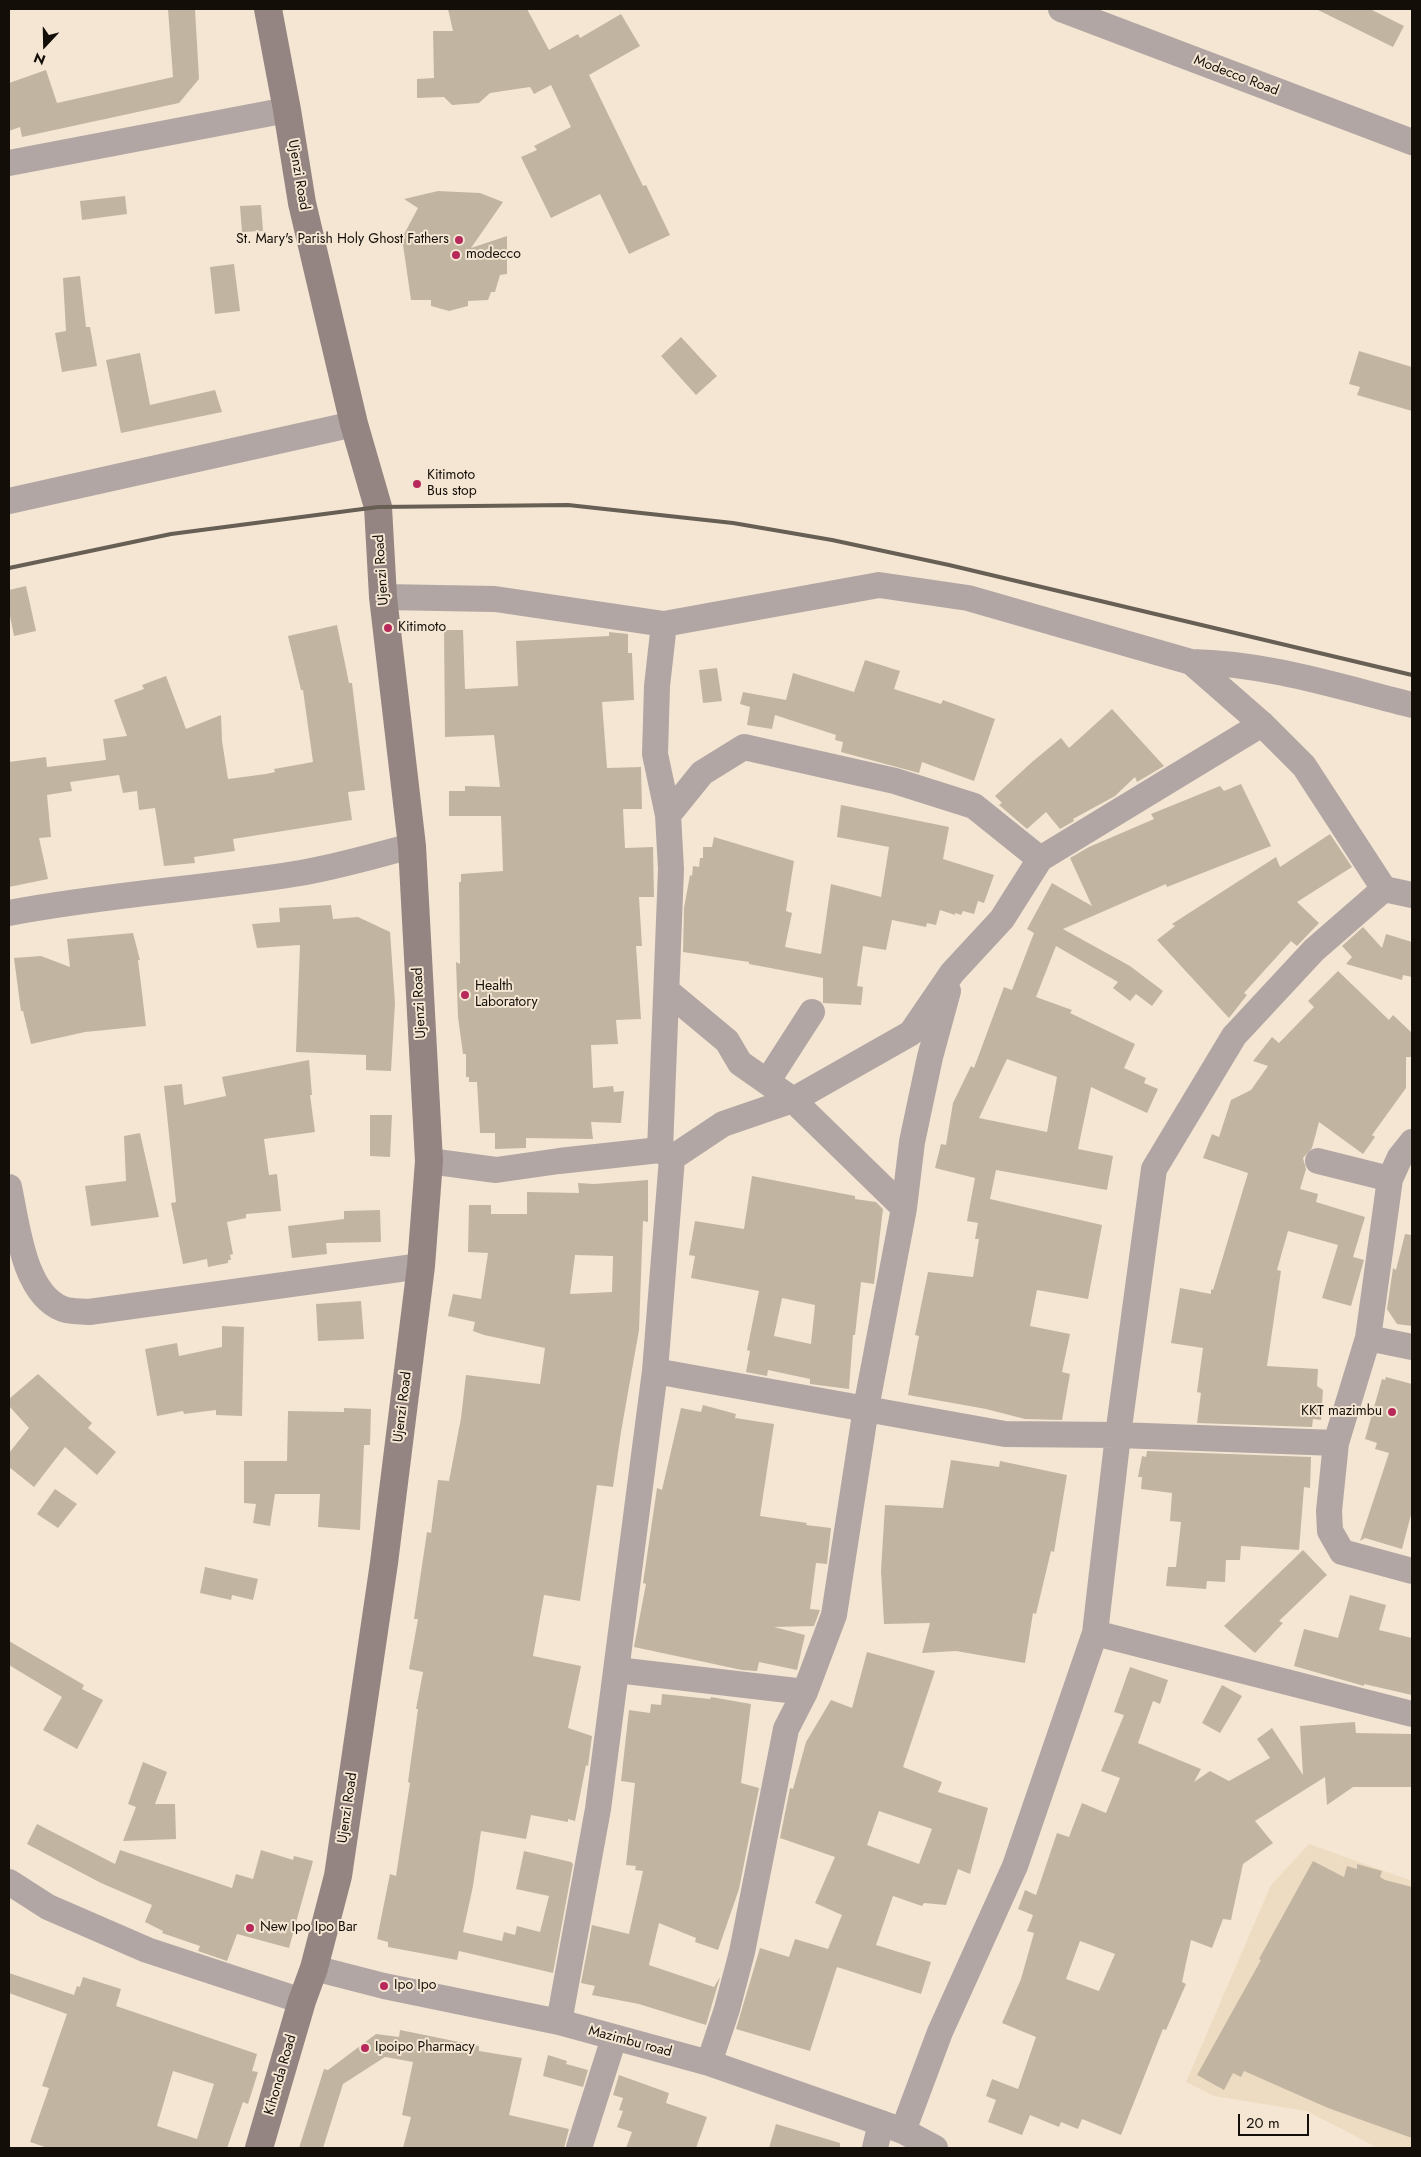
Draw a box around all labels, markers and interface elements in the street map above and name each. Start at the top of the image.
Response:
north arrow [20,20,70,70]
text: N [31,48,48,70]
street label: Modecco Road [1191,52,1281,100]
street label: Ujenzi Road [284,138,312,212]
place label: St. Mary's Parish Holy Ghost Fathers [236,232,449,248]
marker: St. Mary's Parish Holy Ghost Fathers [453,234,465,246]
place label: modecco [466,247,521,263]
marker: modecco [450,249,462,261]
place label: Kitimoto Bus stop [427,468,477,501]
marker: Kitimoto Bus stop [411,478,423,490]
street label: Ujenzi Road [371,534,393,606]
place label: Kitimoto [398,620,446,636]
marker: Kitimoto [382,622,394,634]
street label: Ujenzi Road [410,967,430,1039]
place label: Health Laboratory [475,979,538,1012]
marker: Health Laboratory [459,989,471,1001]
street label: Ujenzi Road [390,1371,416,1443]
place label: KKT mazimbu [1301,1404,1382,1420]
marker: KKT mazimbu [1386,1406,1398,1418]
street label: Ujenzi Road [335,1772,361,1844]
place label: New Ipo Ipo Bar [260,1920,357,1936]
marker: New Ipo Ipo Bar [244,1922,256,1934]
place label: Ipo Ipo [394,1978,436,1994]
marker: Ipo Ipo [378,1980,390,1992]
street label: Mazimbu road [587,2023,673,2061]
street label: Kihonda Road [261,2033,301,2117]
place label: Ipoipo Pharmacy [375,2040,475,2056]
marker: Ipoipo Pharmacy [359,2042,371,2054]
scale bar [1241,2104,1312,2136]
text: 20 m [1246,2112,1280,2134]

